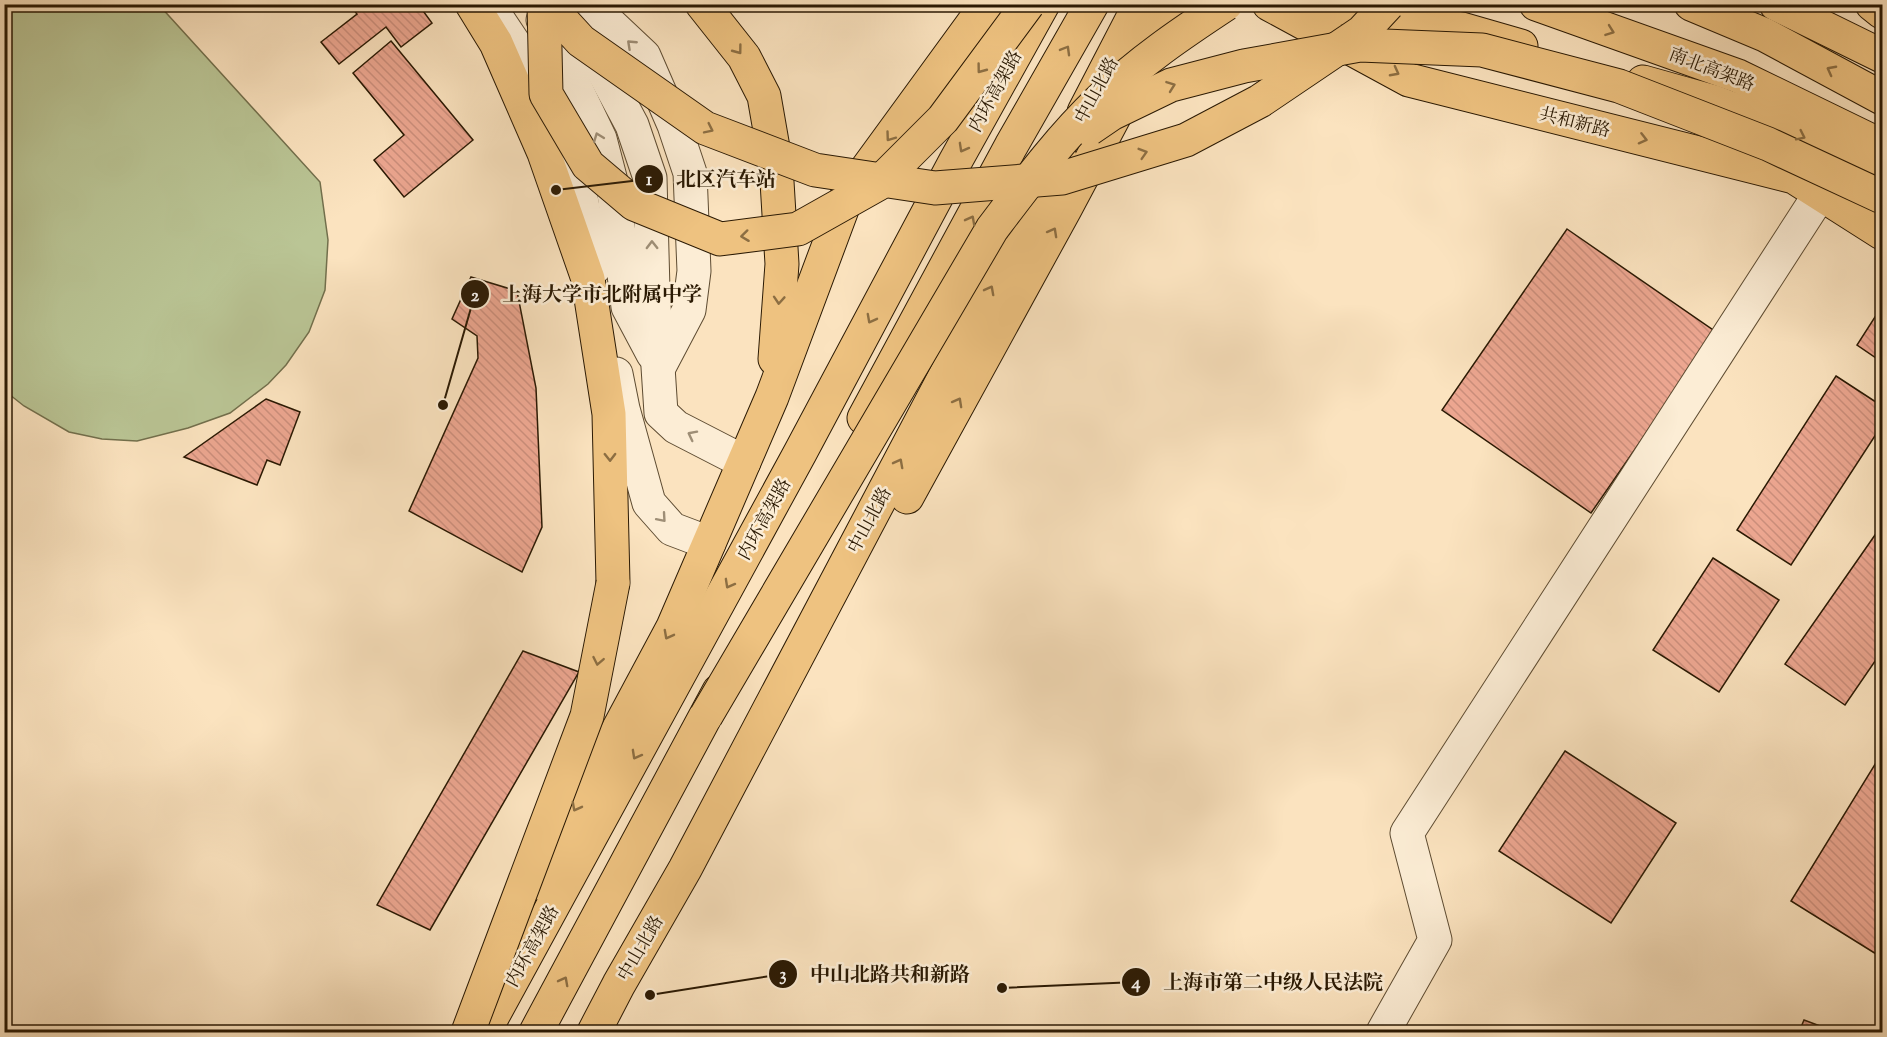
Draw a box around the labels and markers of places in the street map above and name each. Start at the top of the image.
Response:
callout: 北区汽车站 [634,160,788,198]
callout: 上海大学市北附属中学 [460,275,714,313]
callout: 中山北路共和新路 [768,955,982,993]
callout: 上海市第二中级人民法院 [1121,963,1395,1001]

